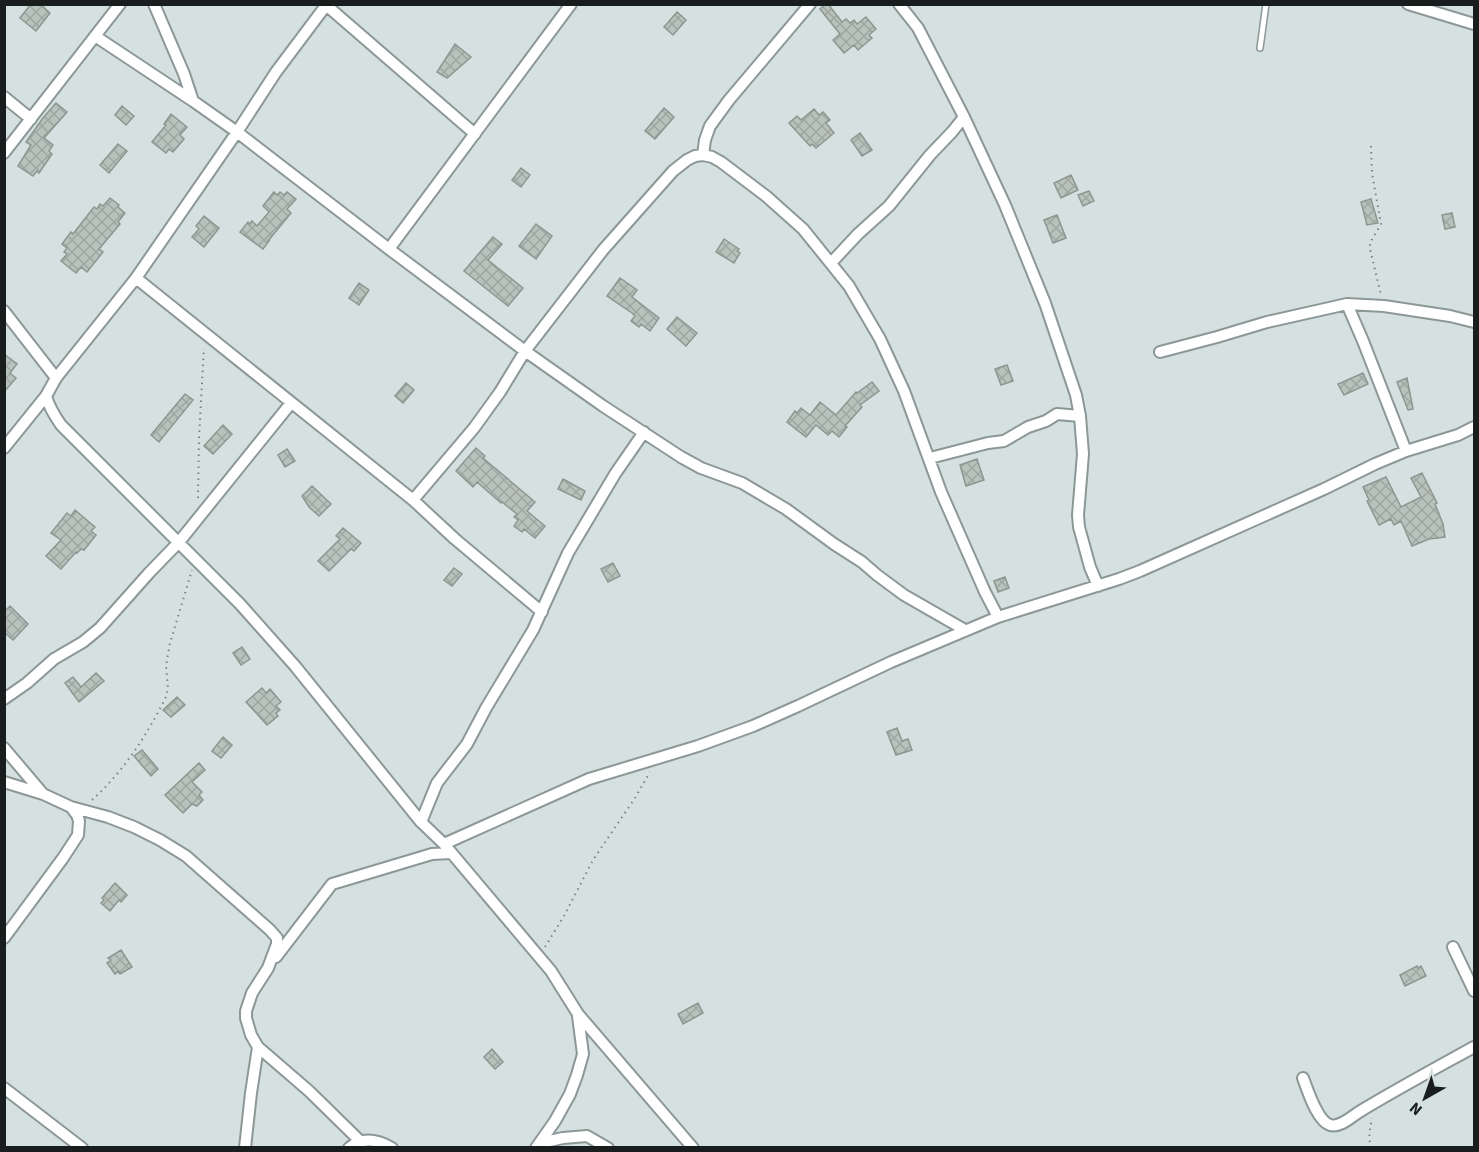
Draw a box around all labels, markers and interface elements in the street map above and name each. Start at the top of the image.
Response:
north arrow [1395,1068,1455,1128]
text: N [1405,1097,1427,1121]

